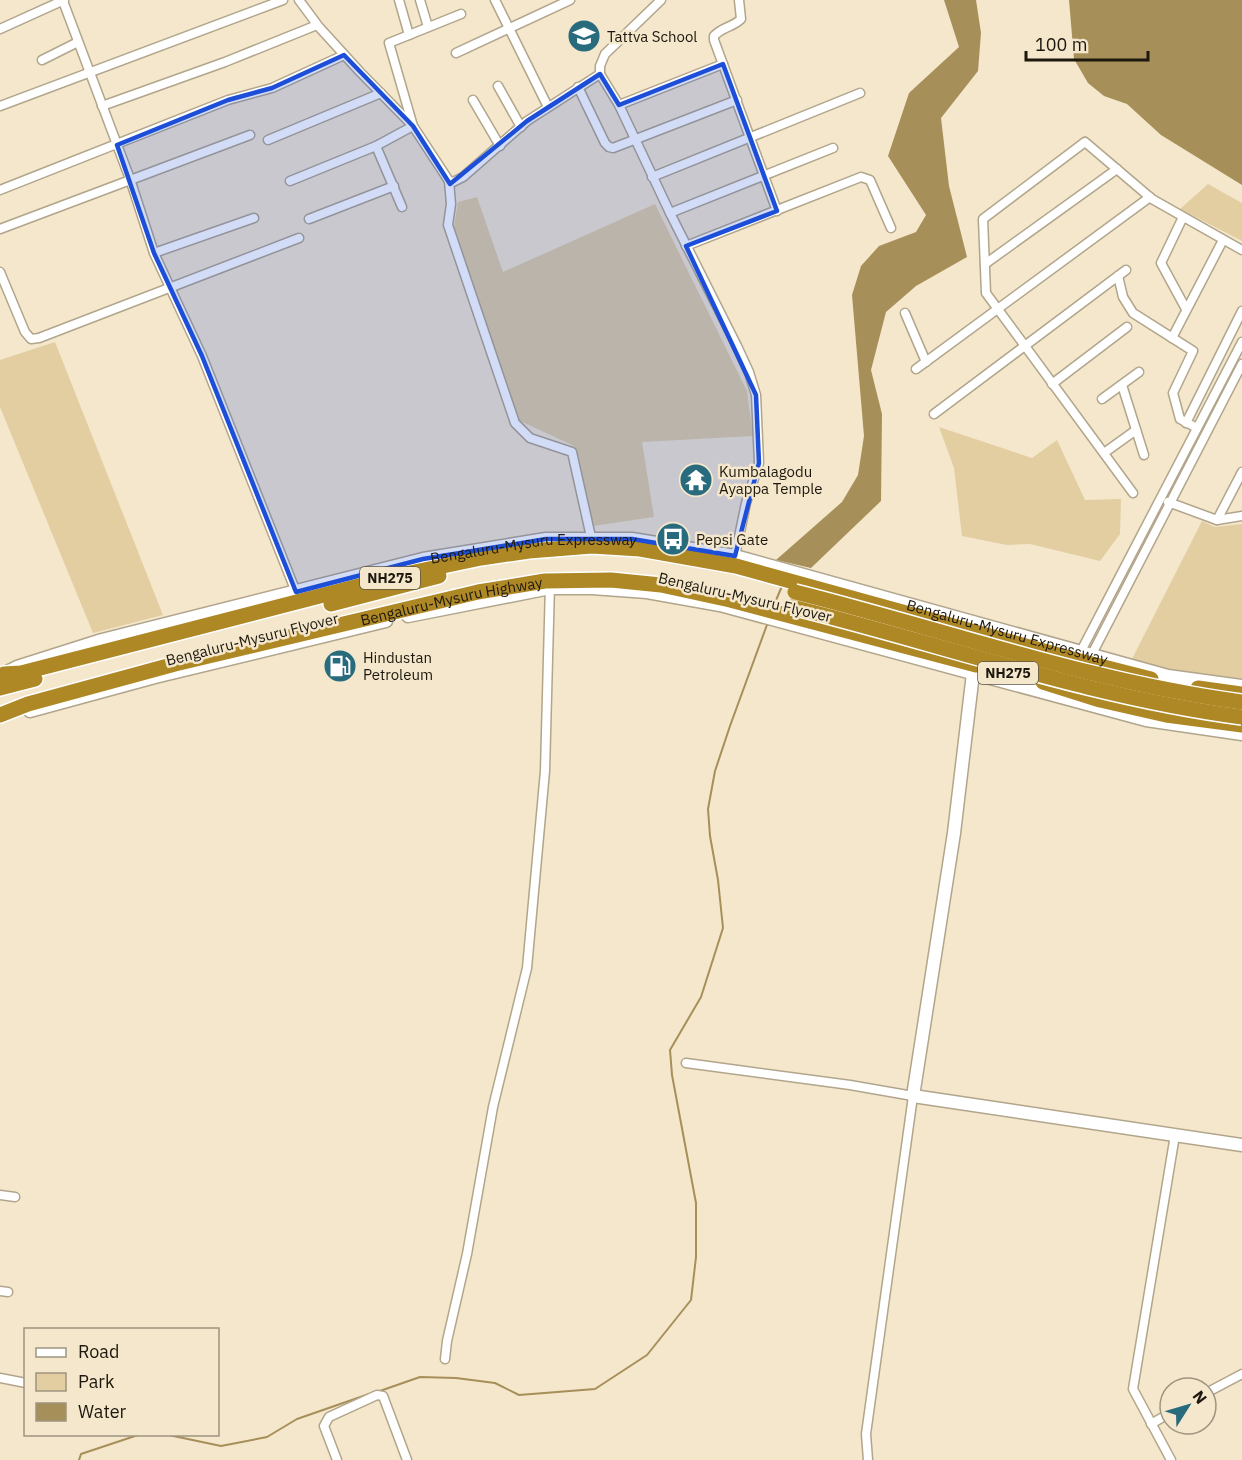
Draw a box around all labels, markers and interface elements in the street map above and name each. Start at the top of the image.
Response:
school or university icon: Tattva School [566,18,602,54]
scale bar [1026,24,1148,62]
place label: Tattva School [607,27,697,46]
text: 100 m [1035,33,1087,56]
temple icon: Kumbalagodu Ayappa Temple [678,462,714,498]
place label: Kumbalagodu Ayappa Temple [719,462,823,498]
bus stop icon: Pepsi Gate [655,521,691,557]
street label: Bengaluru-Mysuru Expressway [429,529,639,567]
place label: Pepsi Gate [696,530,768,549]
road number: NH275 [360,567,420,589]
street label: Bengaluru-Mysuru Flyover [657,568,834,626]
street label: Bengaluru-Mysuru Highway [358,572,544,629]
street label: Bengaluru-Mysuru Expressway [904,595,1111,669]
street label: Bengaluru-Mysuru Flyover [164,608,341,670]
fuel station icon: Hindustan Petroleum [322,648,358,684]
place label: Hindustan Petroleum [363,648,433,684]
road number: NH275 [978,662,1038,684]
legend [24,1328,219,1436]
text: Road [78,1340,119,1363]
text: Park [78,1370,115,1393]
north arrow [1158,1376,1218,1436]
text: N [1189,1386,1211,1408]
text: Water [78,1400,127,1423]

